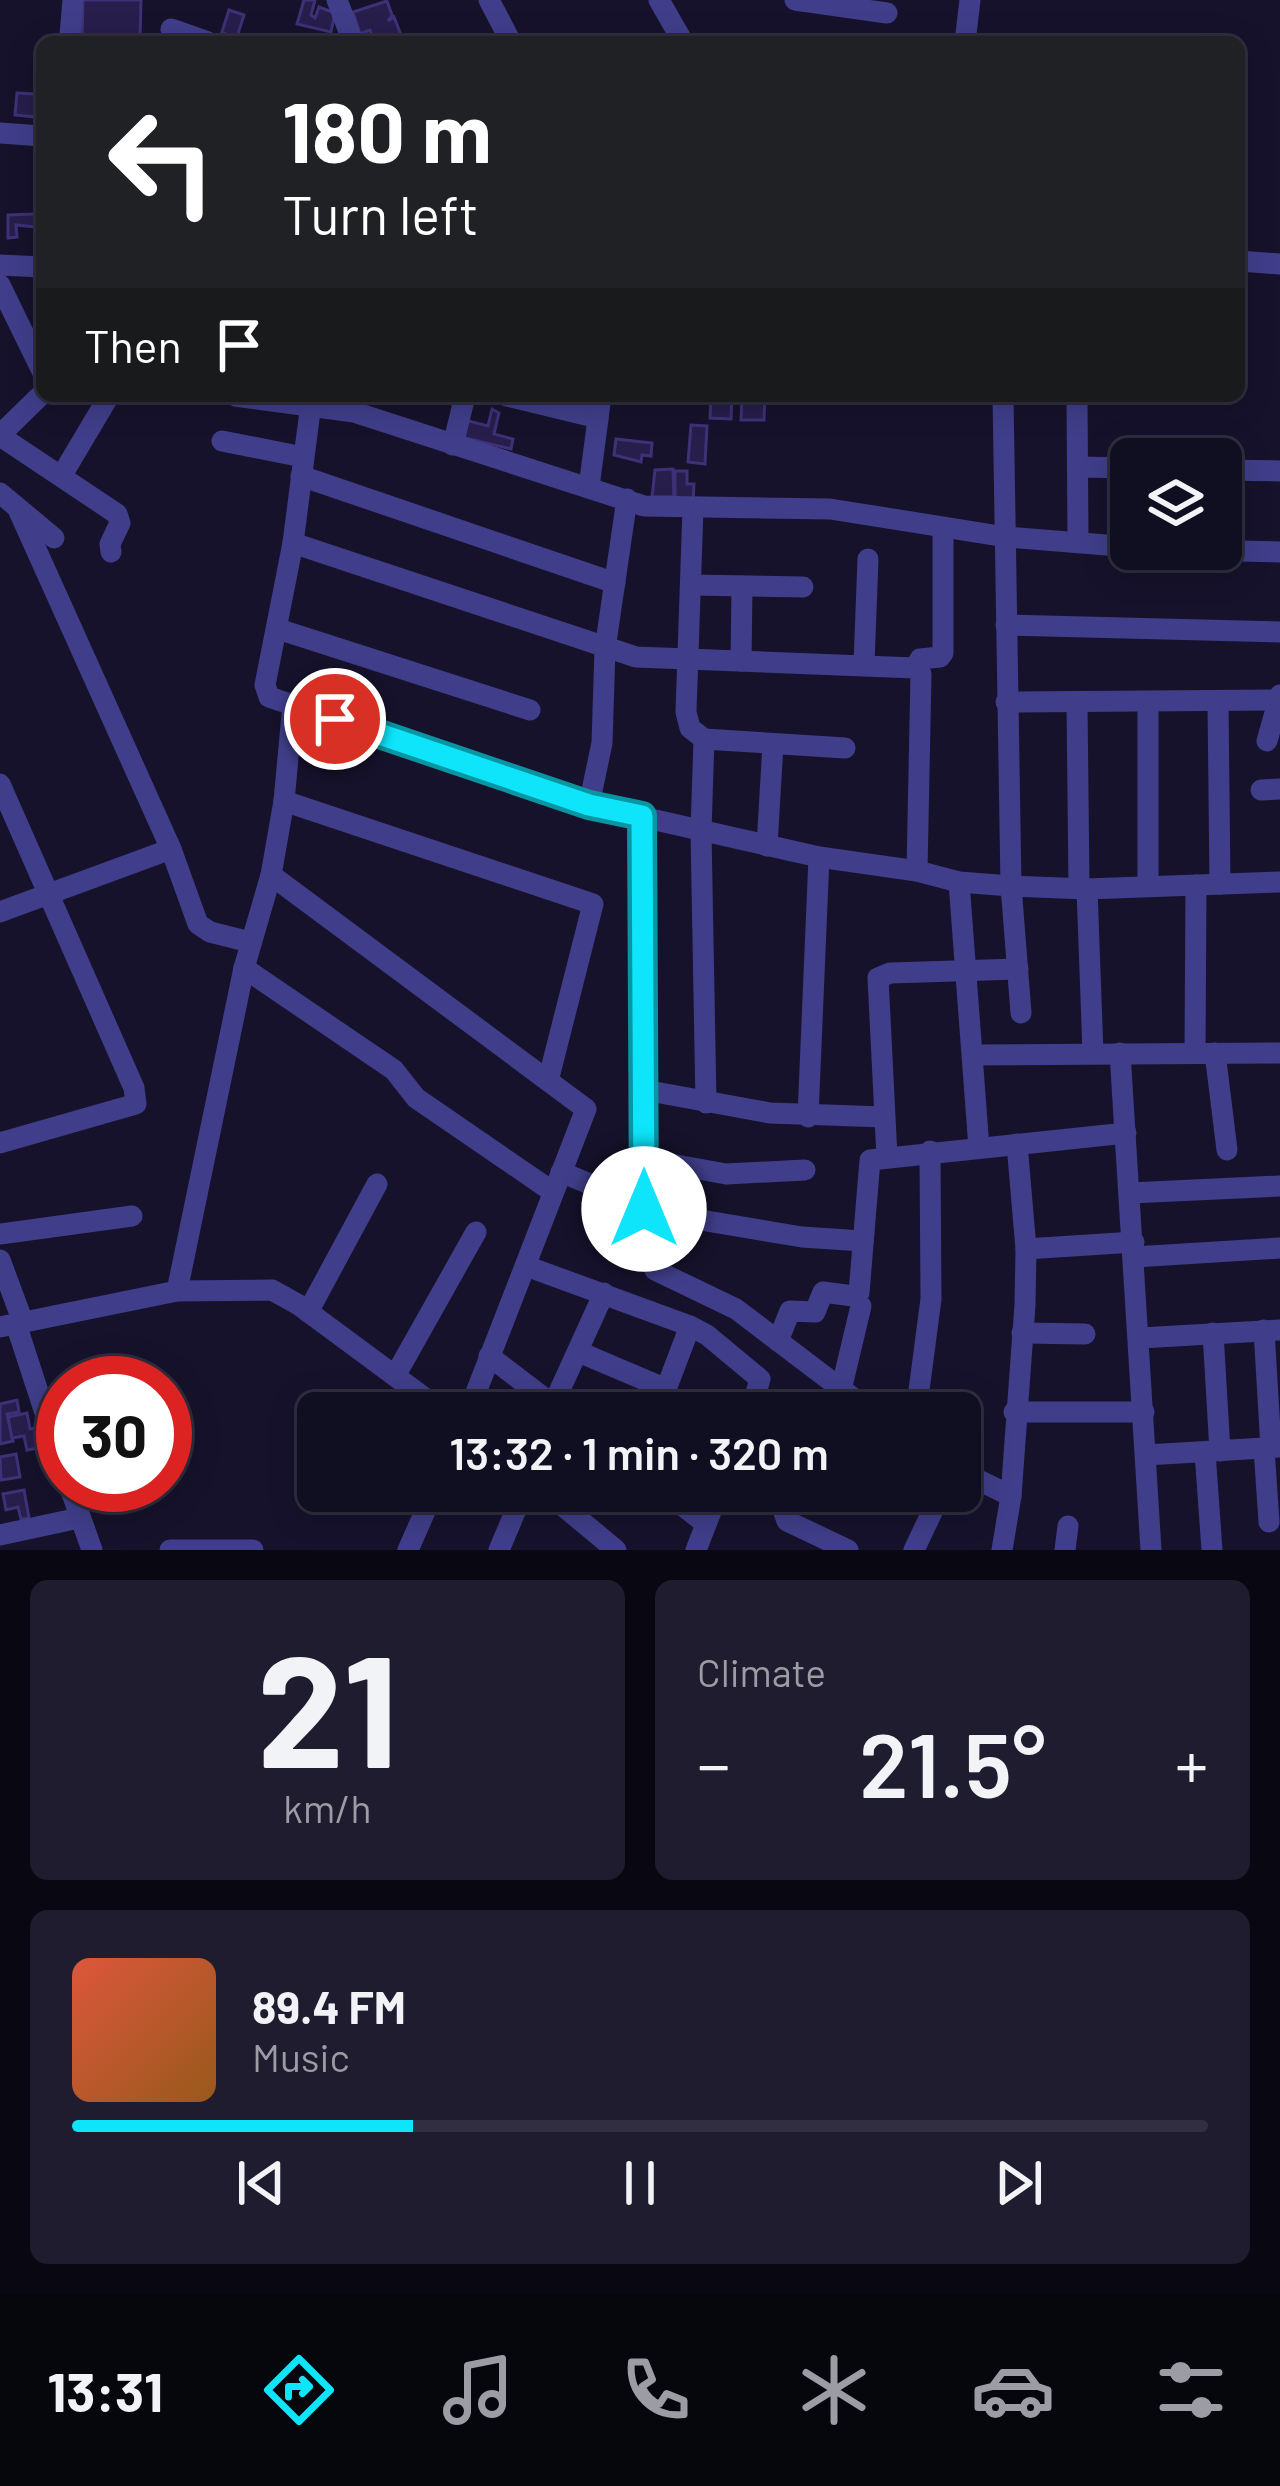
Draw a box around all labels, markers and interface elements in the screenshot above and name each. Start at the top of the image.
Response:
text: 180 m [282,79,492,180]
icon: left [84,84,240,240]
text: Turn left [282,181,479,246]
icon: arrive [206,312,272,378]
text: Then [84,318,182,372]
map controls [1110,438,1242,570]
button: layers [1110,438,1242,570]
pin [284,668,386,770]
icon: arrive [302,686,368,752]
position arrow [581,1146,707,1272]
speed limit sign: 30 [36,1356,192,1512]
text: 13:32 · 1 min · 320 m [449,1425,829,1479]
text: 21 [257,1612,398,1799]
text: Climate [697,1648,826,1695]
text: 21.5° [859,1708,1046,1816]
text: − [697,1723,730,1802]
text: + [1175,1723,1208,1802]
text: km/h [283,1784,372,1831]
text: 89.4 FM [252,1979,406,2033]
text: Music [252,2033,350,2080]
icon: previous [228,2150,294,2216]
icon: pause [607,2150,673,2216]
icon: next [986,2150,1052,2216]
icon: directions [257,2348,341,2432]
icon: music [436,2348,520,2432]
icon: phone [614,2348,698,2432]
icon: climate [792,2348,876,2432]
icon: car [971,2348,1055,2432]
icon: filters [1149,2348,1233,2432]
text: 13:31 [47,2358,163,2423]

